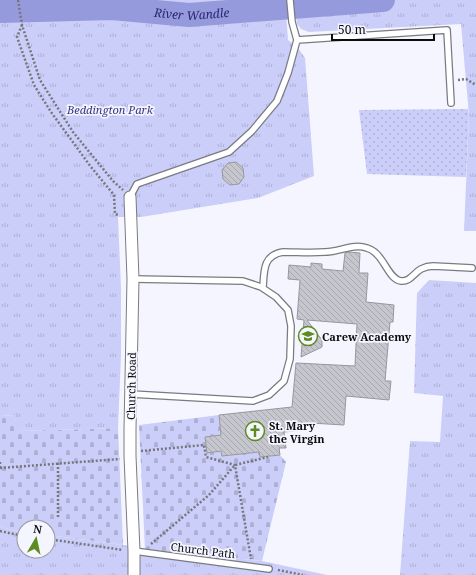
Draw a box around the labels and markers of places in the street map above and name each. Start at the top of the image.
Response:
school or university icon: Carew Academy [297,325,319,347]
place label: Carew Academy [322,329,412,344]
place label: St. Mary the Virgin [269,418,325,446]
church icon: St. Mary the Virgin [244,420,266,442]

